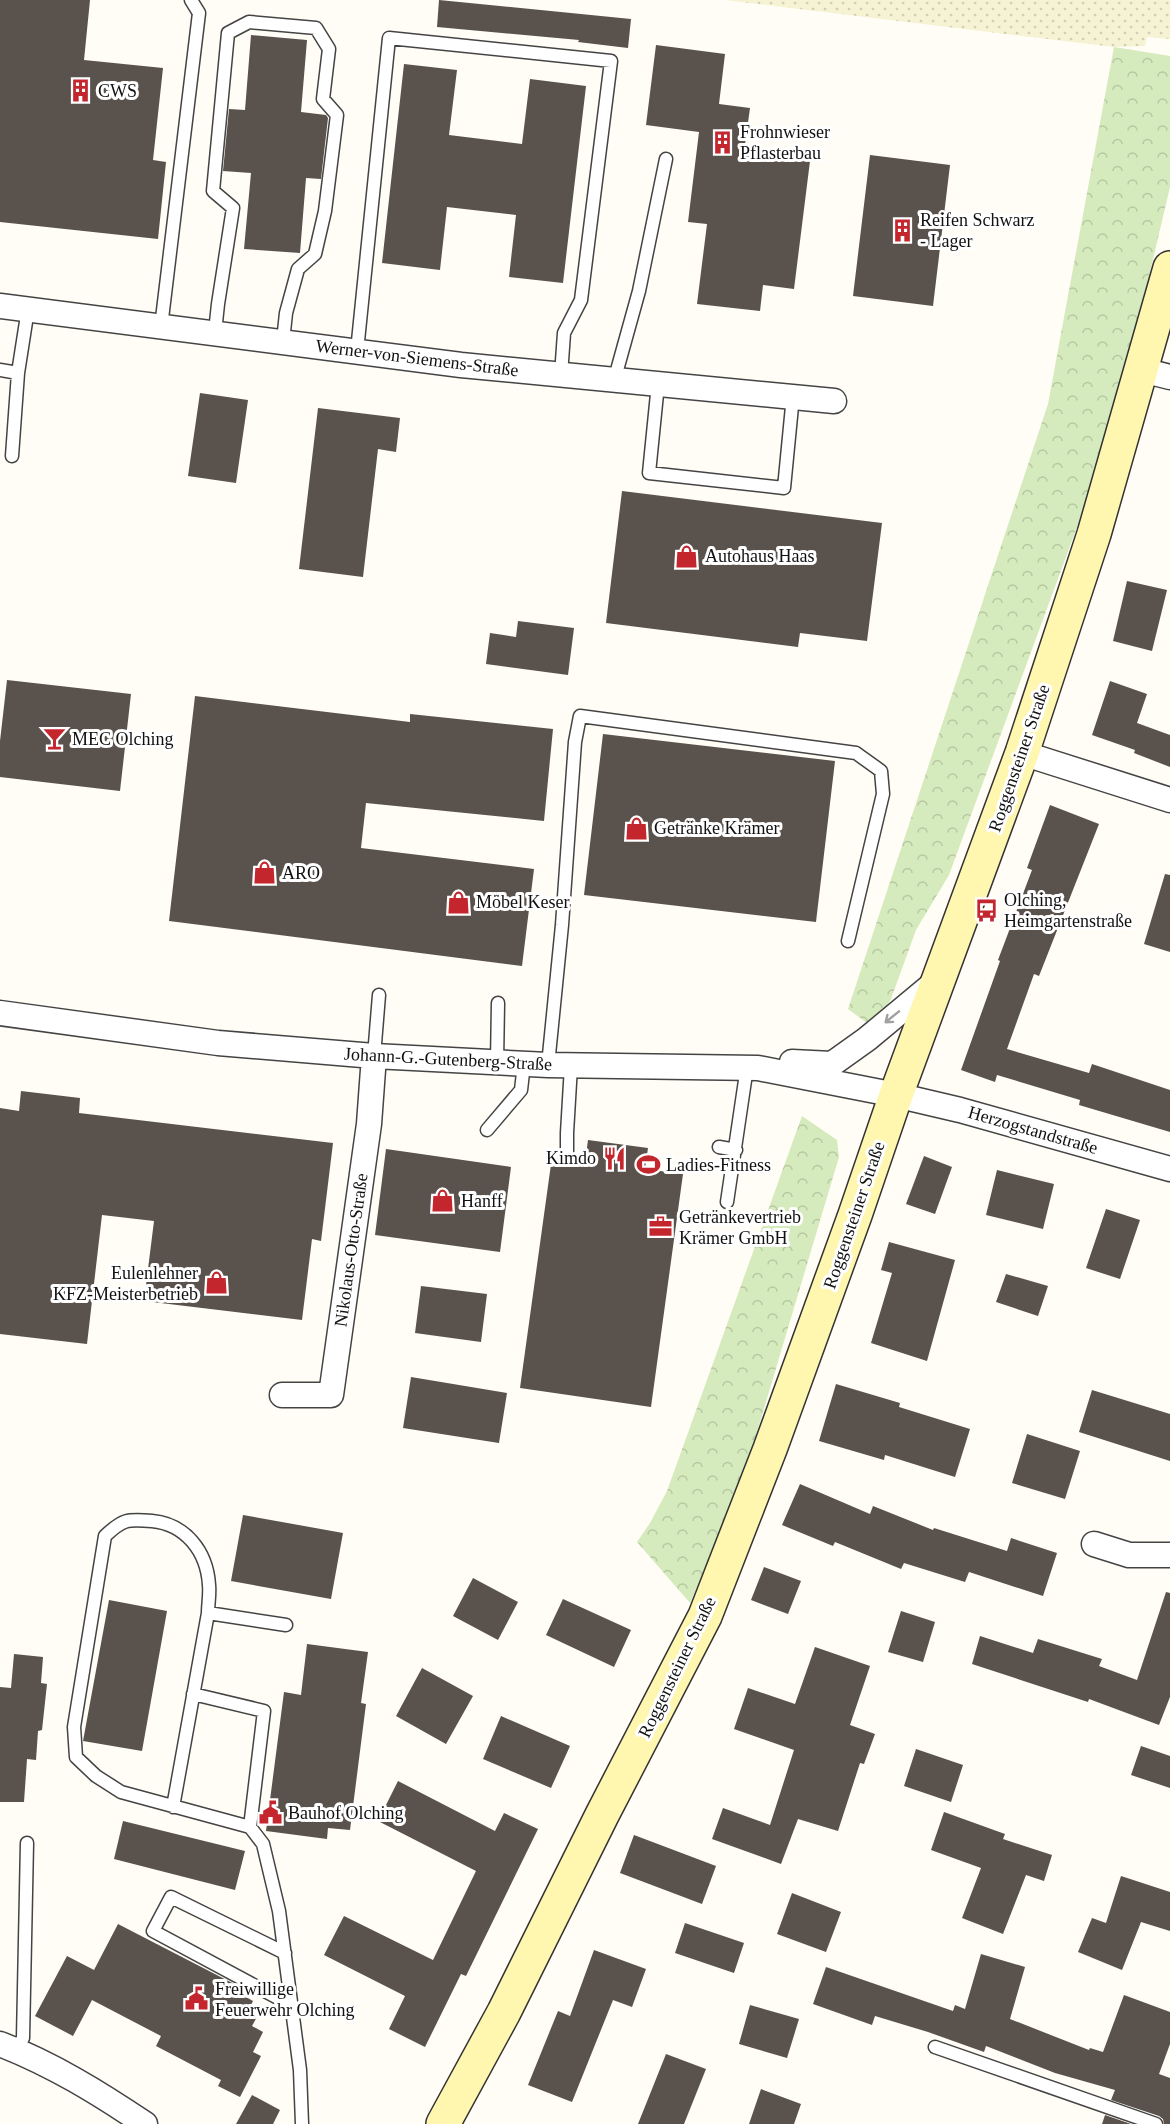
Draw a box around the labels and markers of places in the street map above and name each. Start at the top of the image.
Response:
building icon: CWS [67,78,93,104]
place label: CWS [98,81,137,101]
place label: Frohnwieser Pflasterbau [740,122,830,163]
building icon: Frohnwieser Pflasterbau [709,129,735,155]
place label: Reifen Schwarz - Lager [920,210,1034,251]
building icon: Reifen Schwarz - Lager [889,217,915,243]
shop icon: Autohaus Haas [674,543,700,569]
place label: Autohaus Haas [705,546,814,566]
bar icon: MEC Olching [41,726,67,752]
place label: MEC Olching [72,729,174,749]
shop icon: Getränke Krämer [623,815,649,841]
place label: Getränke Krämer [654,818,779,838]
shop icon: ARO [251,860,277,886]
place label: ARO [282,863,320,883]
shop icon: Möbel Keser [445,889,471,915]
place label: Olching, Heimgartenstraße [1004,890,1132,931]
place label: Möbel Keser [476,892,569,912]
bus stop icon: Olching, Heimgartenstraße [973,897,999,923]
restaurant icon: Kimdo [601,1145,627,1171]
place label: Kimdo [546,1148,596,1168]
sports icon: Ladies-Fitness [635,1152,661,1178]
place label: Ladies-Fitness [666,1155,771,1175]
shop icon: Hanff [430,1188,456,1214]
place label: Hanff [461,1191,503,1211]
place label: Getränkevertrieb Krämer GmbH [679,1207,801,1248]
office icon: Getränkevertrieb Krämer GmbH [648,1214,674,1240]
place label: Eulenlehner KFZ-Meisterbetrieb [53,1263,198,1304]
shop icon: Eulenlehner KFZ-Meisterbetrieb [203,1270,229,1296]
public building icon: Bauhof Olching [257,1800,283,1826]
place label: Bauhof Olching [288,1803,403,1823]
place label: Freiwillige Feuerwehr Olching [215,1979,354,2020]
public building icon: Freiwillige Feuerwehr Olching [184,1986,210,2012]

